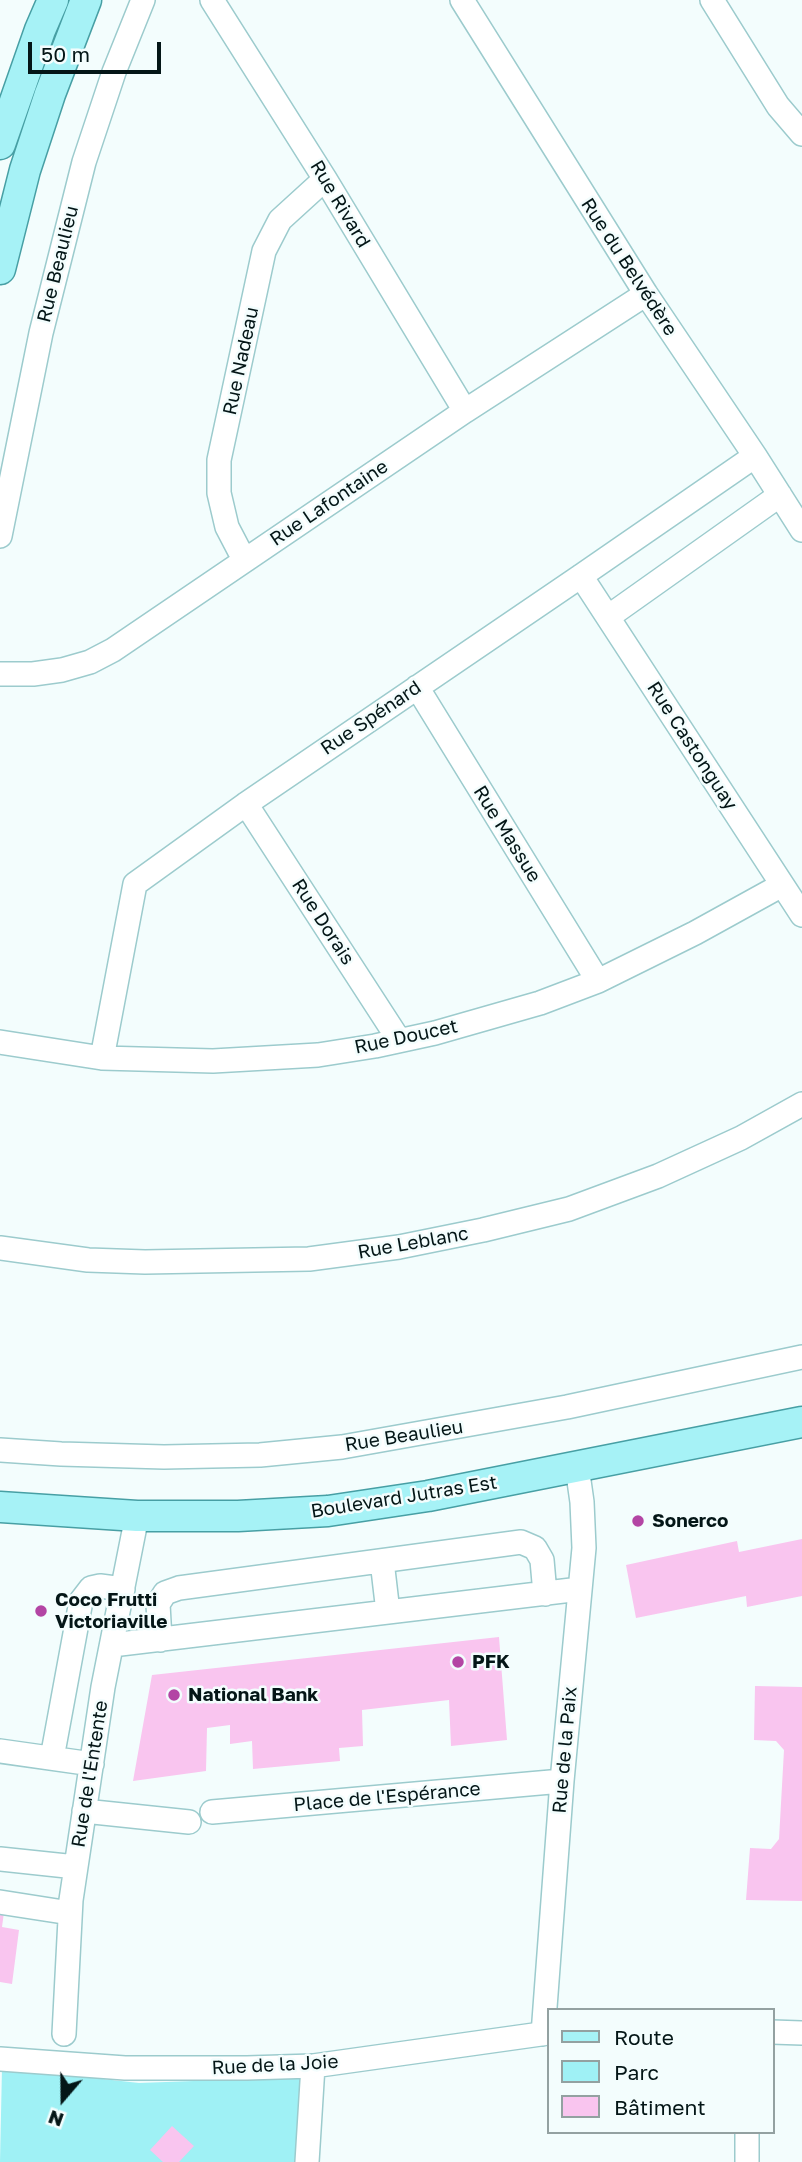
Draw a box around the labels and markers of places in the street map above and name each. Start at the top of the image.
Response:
place label: Sonerco [652,1510,728,1532]
marker: Sonerco [630,1513,646,1529]
place label: Coco Frutti Victoriaville [55,1589,167,1633]
marker: Coco Frutti Victoriaville [33,1603,49,1619]
place label: PFK [472,1651,510,1673]
marker: PFK [450,1654,466,1670]
place label: National Bank [188,1684,318,1706]
marker: National Bank [166,1687,182,1703]

